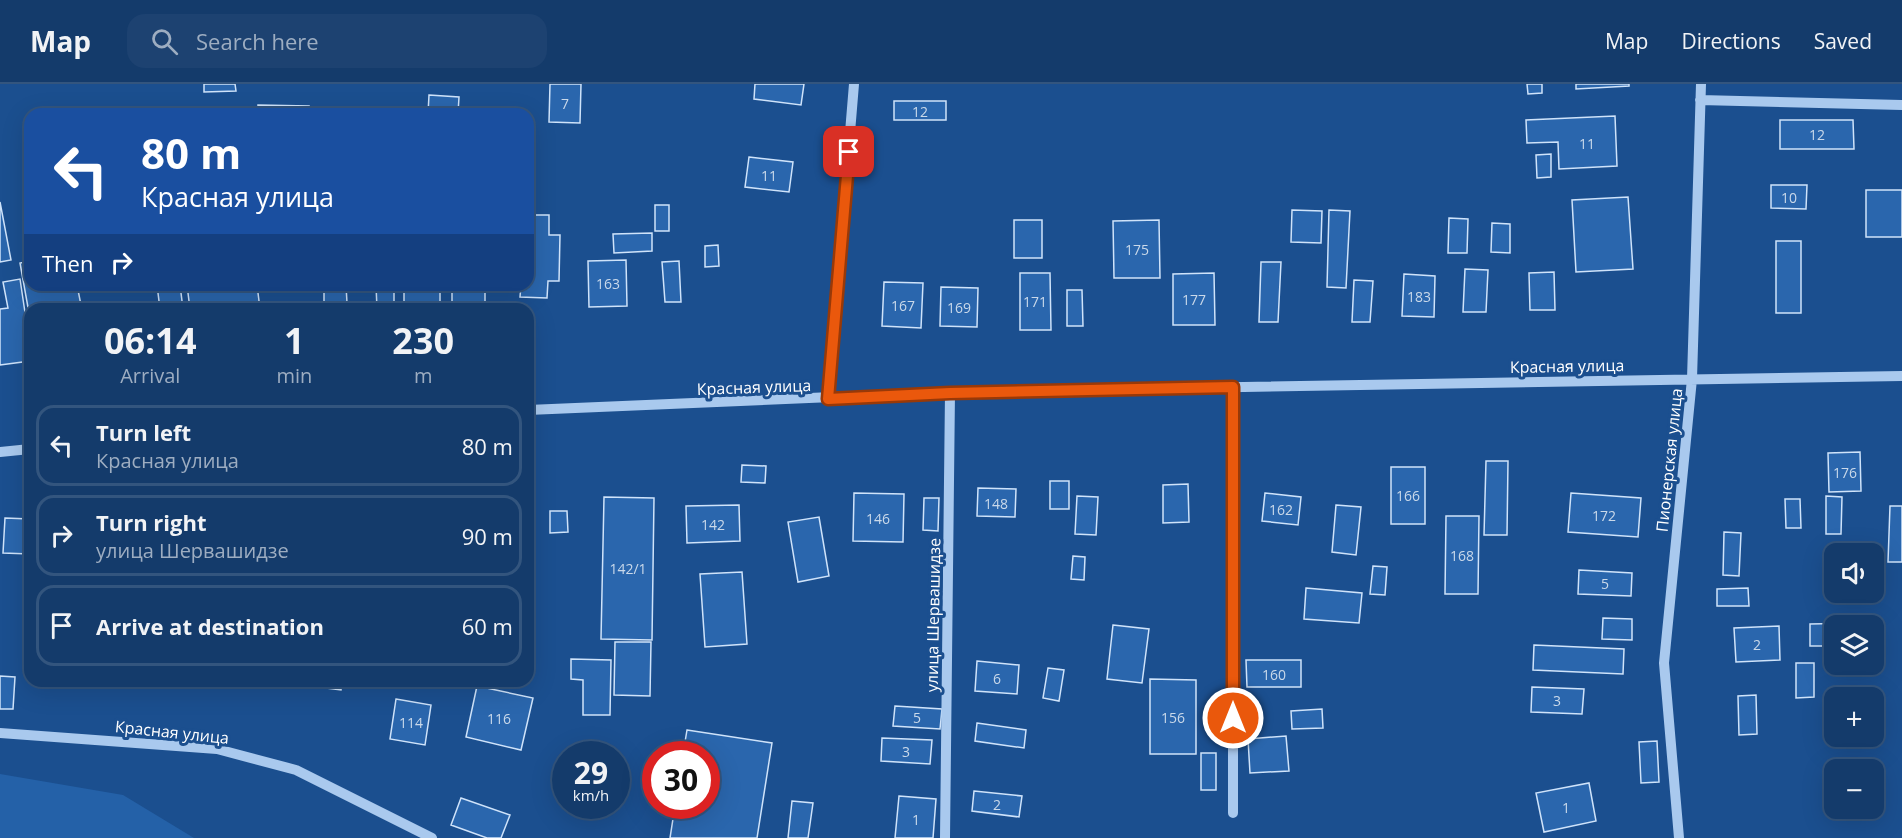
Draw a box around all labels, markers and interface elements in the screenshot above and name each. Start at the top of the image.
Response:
search box [127,14,547,68]
text: Map [30,22,91,60]
icon: search [148,25,181,58]
text: Search here [196,26,319,56]
text: Map [1605,27,1648,55]
text: Directions [1681,27,1781,55]
text: Saved [1814,27,1872,55]
house number: 7 [561,94,569,113]
house number: 12 [912,102,928,121]
text: 80 m [141,124,241,181]
house number: 12 [1809,125,1825,144]
pin [823,126,874,177]
icon: left [42,132,120,210]
house number: 11 [1579,134,1595,153]
icon: arrive [832,135,865,168]
house number: 11 [761,166,777,185]
text: Красная улица [141,178,334,215]
house number: 10 [1781,188,1797,207]
house number: 175 [1125,240,1149,259]
icon: right [105,246,138,279]
text: Then [42,248,93,278]
house number: 163 [596,274,620,293]
house number: 183 [1407,287,1431,306]
house number: 177 [1182,290,1206,309]
house number: 171 [1023,292,1047,311]
house number: 167 [891,296,915,315]
house number: 169 [947,298,971,317]
text: 06:14 [104,316,197,365]
text: 1 [284,316,305,365]
text: 230 [392,316,454,365]
street label: Красная улица [1510,354,1624,378]
text: Arrival [120,362,180,389]
text: min [276,362,312,389]
text: m [414,362,432,389]
street label: Красная улица [696,374,812,400]
street label: Пионерская улица [1651,387,1687,533]
text: Turn left [96,417,191,447]
icon: left [45,429,78,462]
text: 80 m [462,431,513,461]
text: Красная улица [96,447,239,474]
house number: 176 [1833,463,1857,482]
house number: 166 [1396,486,1420,505]
house number: 148 [984,494,1008,513]
house number: 162 [1269,500,1293,519]
house number: 172 [1592,506,1616,525]
text: Turn right [96,507,207,537]
house number: 146 [866,509,890,528]
house number: 142 [701,515,725,534]
icon: right [45,519,78,552]
text: 90 m [462,521,513,551]
text: улица Шервашидзе [96,537,289,564]
street label: улица Шервашидзе [921,538,945,692]
map controls [1824,543,1884,819]
button: sound [1824,543,1884,603]
house number: 168 [1450,546,1474,565]
house number: 142/1 [609,559,647,578]
house number: 5 [1601,574,1609,593]
icon: arrive [45,609,78,642]
text: Arrive at destination [96,611,324,641]
text: 60 m [462,611,513,641]
button: layers [1824,615,1884,675]
house number: 2 [1753,635,1761,654]
house number: 160 [1262,665,1286,684]
house number: 6 [993,669,1001,688]
position arrow [1201,686,1265,750]
button: + [1824,687,1884,747]
house number: 3 [1553,691,1561,710]
house number: 5 [913,708,921,727]
house number: 156 [1161,708,1185,727]
house number: 116 [487,709,511,728]
house number: 114 [399,713,423,732]
street label: Красная улица [114,715,230,749]
speed limit sign: 30 [642,741,720,819]
house number: 3 [902,742,910,761]
text: 29 [574,752,608,793]
button: − [1824,759,1884,819]
text: km/h [573,785,609,805]
house number: 2 [993,795,1001,814]
house number: 1 [1562,798,1570,817]
house number: 1 [912,810,920,829]

